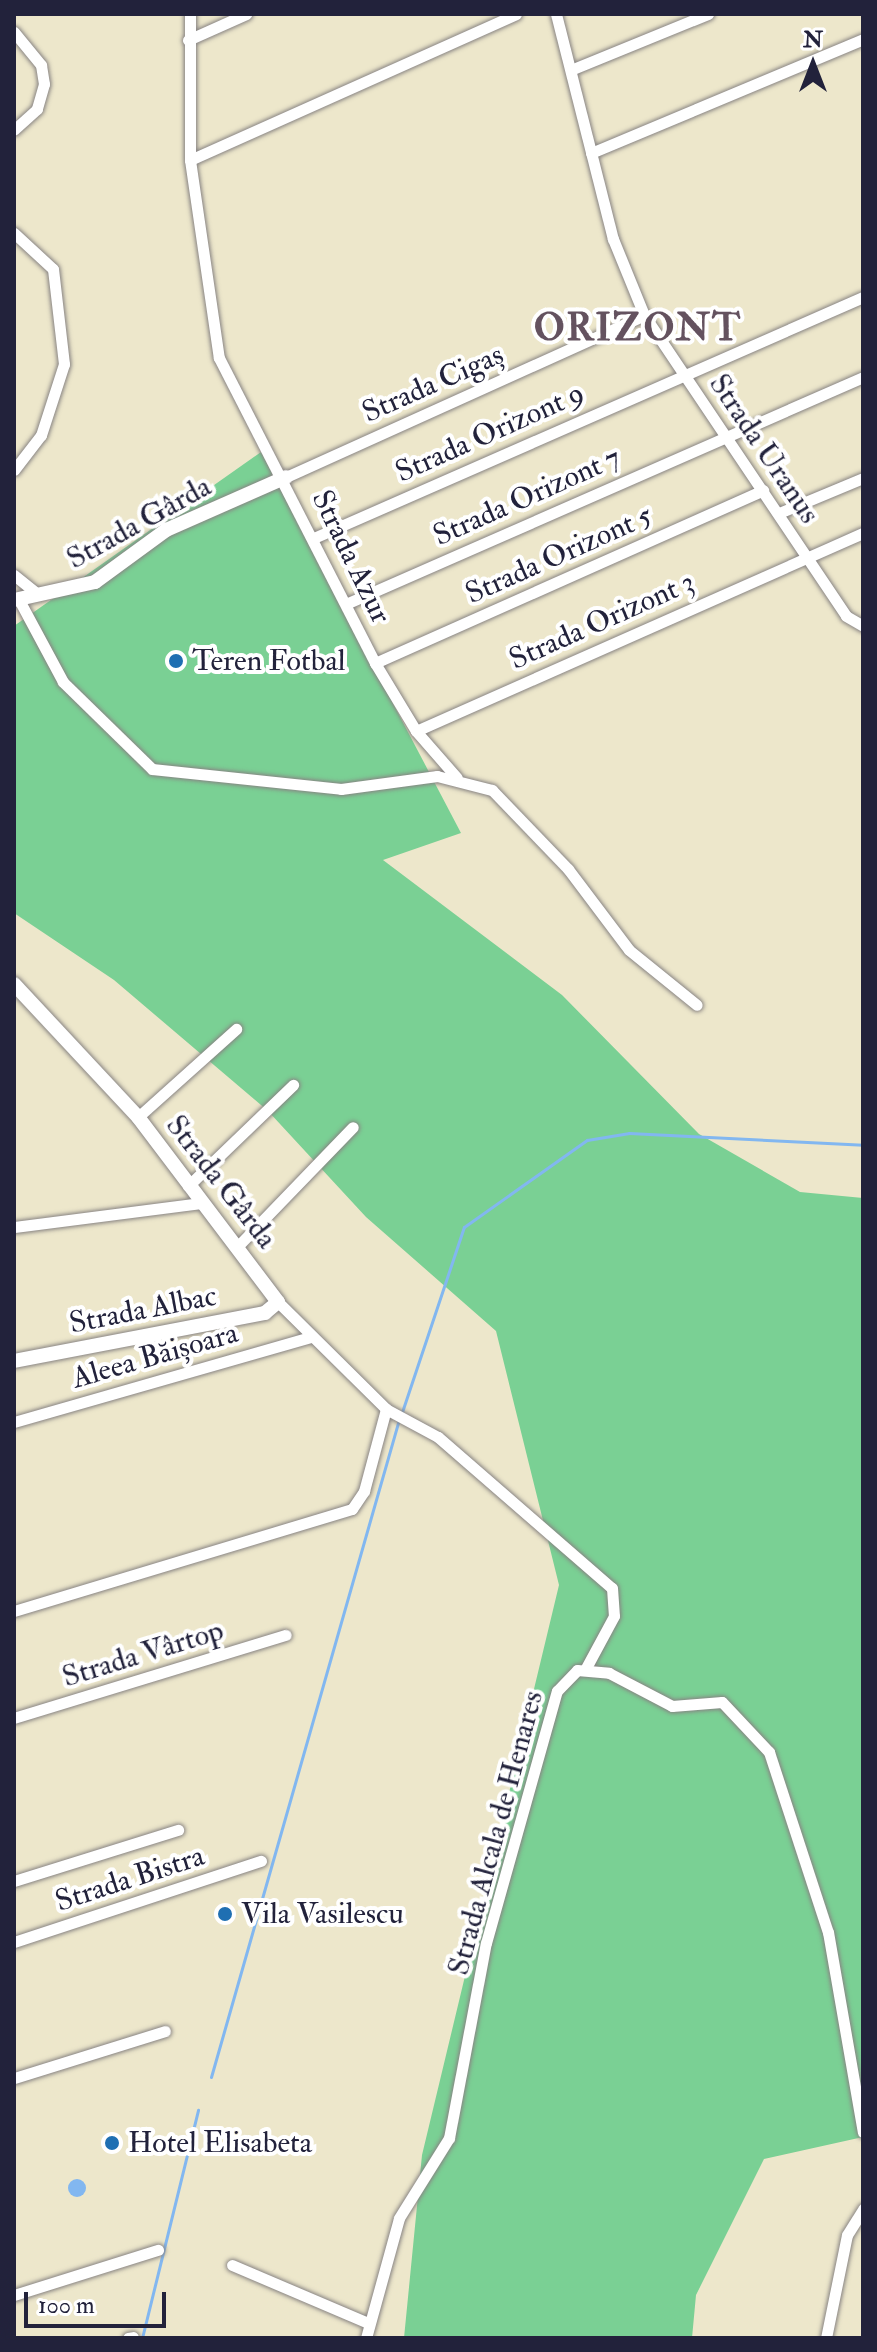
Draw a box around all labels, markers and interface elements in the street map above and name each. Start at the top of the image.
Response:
north arrow [773,24,853,104]
text: N [803,26,823,54]
district label: ORIZONT [534,306,742,352]
street label: Strada Cigaș [357,337,509,431]
street label: Strada Uranus [701,367,827,531]
street label: Strada Orizont 9 [390,375,590,491]
street label: Strada Orizont 7 [428,440,626,554]
street label: Strada Gârda [61,469,217,577]
street label: Strada Azur [303,485,399,629]
street label: Strada Orizont 5 [460,498,658,612]
street label: Strada Orizont 3 [504,564,700,678]
place label: Teren Fotbal [192,643,345,679]
marker: Teren Fotbal [167,652,185,670]
street label: Strada Gârda [158,1108,284,1256]
street label: Strada Albac [66,1278,220,1342]
street label: Aleea Băișoara [68,1315,242,1397]
street label: Strada Vârtop [58,1612,228,1696]
street label: Strada Alcala de Henares [441,1687,551,1979]
street label: Strada Bistra [51,1838,209,1920]
place label: Vila Vasilescu [241,1896,404,1932]
marker: Vila Vasilescu [216,1905,234,1923]
place label: Hotel Elisabeta [128,2125,312,2161]
marker: Hotel Elisabeta [103,2134,121,2152]
scale bar [28,2276,170,2326]
text: 100 m [38,2290,95,2321]

